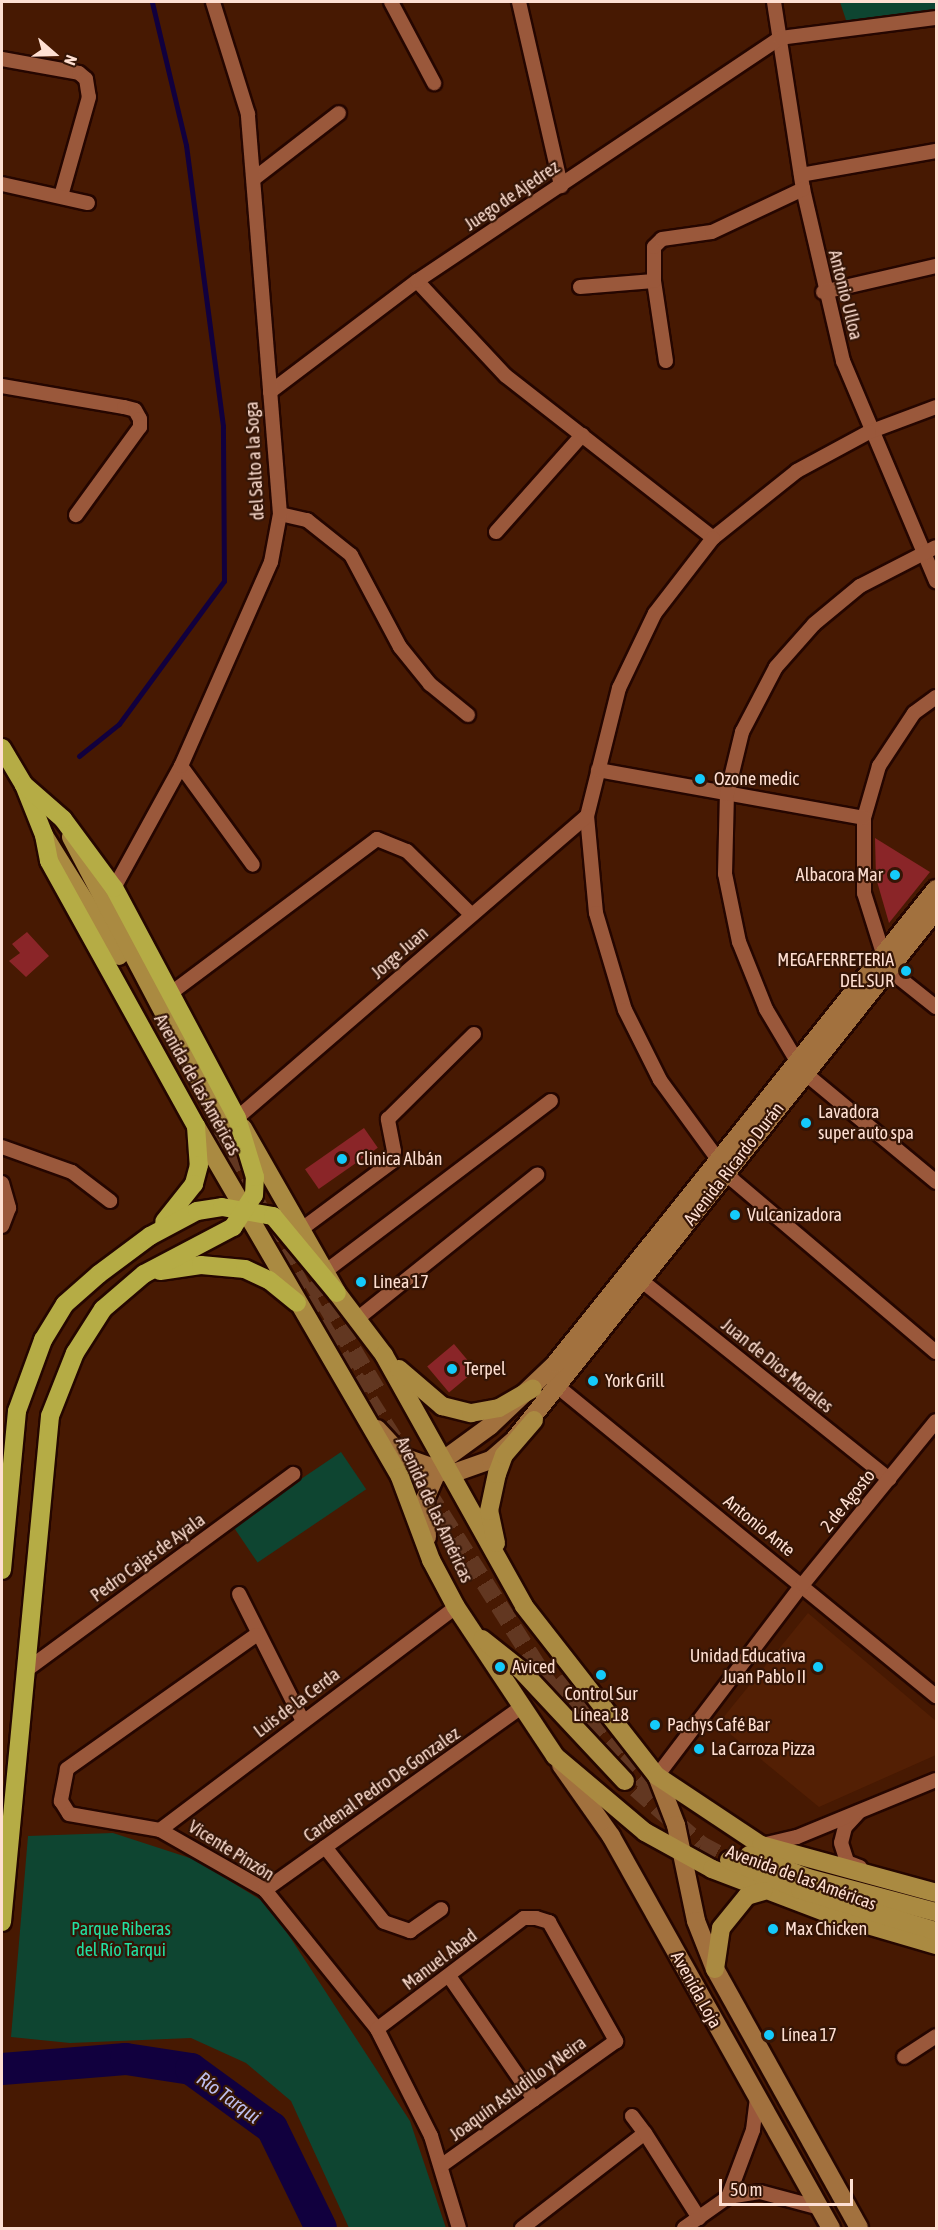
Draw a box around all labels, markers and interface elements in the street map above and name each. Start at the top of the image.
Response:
north arrow [24,24,84,84]
text: N [61,53,81,68]
street label: Juego de Ajedrez [461,156,563,236]
street label: Antonio Ulloa [823,248,867,342]
street label: del Salto a la Soga [241,401,269,521]
place label: Ozone medic [714,768,799,790]
marker: Ozone medic [691,770,709,788]
place label: Albacora Mar [796,864,883,886]
marker: Albacora Mar [888,868,902,882]
street label: Jorge Juan [367,922,433,984]
place label: MEGAFERRETERIA DEL SUR [777,950,894,992]
marker: MEGAFERRETERIA DEL SUR [899,964,913,978]
street label: Avenida de las Américas [149,1011,245,1159]
street label: Avenida Ricardo Durán [679,1098,789,1230]
place label: Lavadora super auto spa [818,1102,914,1144]
marker: Lavadora super auto spa [799,1116,813,1130]
place label: Clinica Albán [356,1148,443,1170]
marker: Clinica Albán [333,1150,351,1168]
place label: Vulcanizadora [747,1204,842,1226]
marker: Vulcanizadora [728,1208,742,1222]
place label: Linea 17 [373,1271,429,1293]
marker: Linea 17 [354,1275,368,1289]
street label: Juan de Dios Morales [717,1314,837,1418]
place label: Terpel [464,1358,506,1380]
marker: Terpel [445,1362,459,1376]
place label: York Grill [605,1370,665,1392]
marker: York Grill [586,1374,600,1388]
street label: Avenida de las Américas [391,1434,477,1586]
street label: 2 de Agosto [816,1465,880,1537]
street label: Antonio Ante [719,1491,799,1561]
street label: Pedro Cajas de Ayala [87,1509,209,1607]
place label: Unidad Educativa Juan Pablo II [690,1646,806,1688]
place label: Aviced [512,1656,556,1678]
marker: Aviced [493,1660,507,1674]
marker: Unidad Educativa Juan Pablo II [811,1660,825,1674]
street label: Luis de la Cerda [250,1664,344,1742]
marker: Control Sur Línea 18 [594,1668,608,1682]
place label: Control Sur Línea 18 [564,1684,638,1726]
place label: Pachys Café Bar [667,1714,770,1736]
marker: Pachys Café Bar [648,1718,662,1732]
street label: Cardenal Pedro De Gonzalez [300,1723,464,1847]
place label: La Carroza Pizza [711,1738,815,1760]
marker: La Carroza Pizza [692,1742,706,1756]
street label: Vicente Pinzón [184,1816,278,1886]
street label: Avenida de las Américas [723,1841,879,1915]
place label: Max Chicken [785,1918,867,1940]
park label: Parque Riberas del Río Tarqui [71,1919,171,1962]
marker: Max Chicken [766,1922,780,1936]
street label: Manuel Abad [399,1925,481,1995]
street label: Avenida Loja [666,1948,726,2032]
place label: Línea 17 [781,2024,837,2046]
marker: Línea 17 [762,2028,776,2042]
street label: Joaquín Astudillo y Neira [446,2032,590,2146]
water label: Río Tarqui [193,2066,265,2128]
scale bar [722,2167,856,2205]
text: 50 m [730,2179,762,2200]

